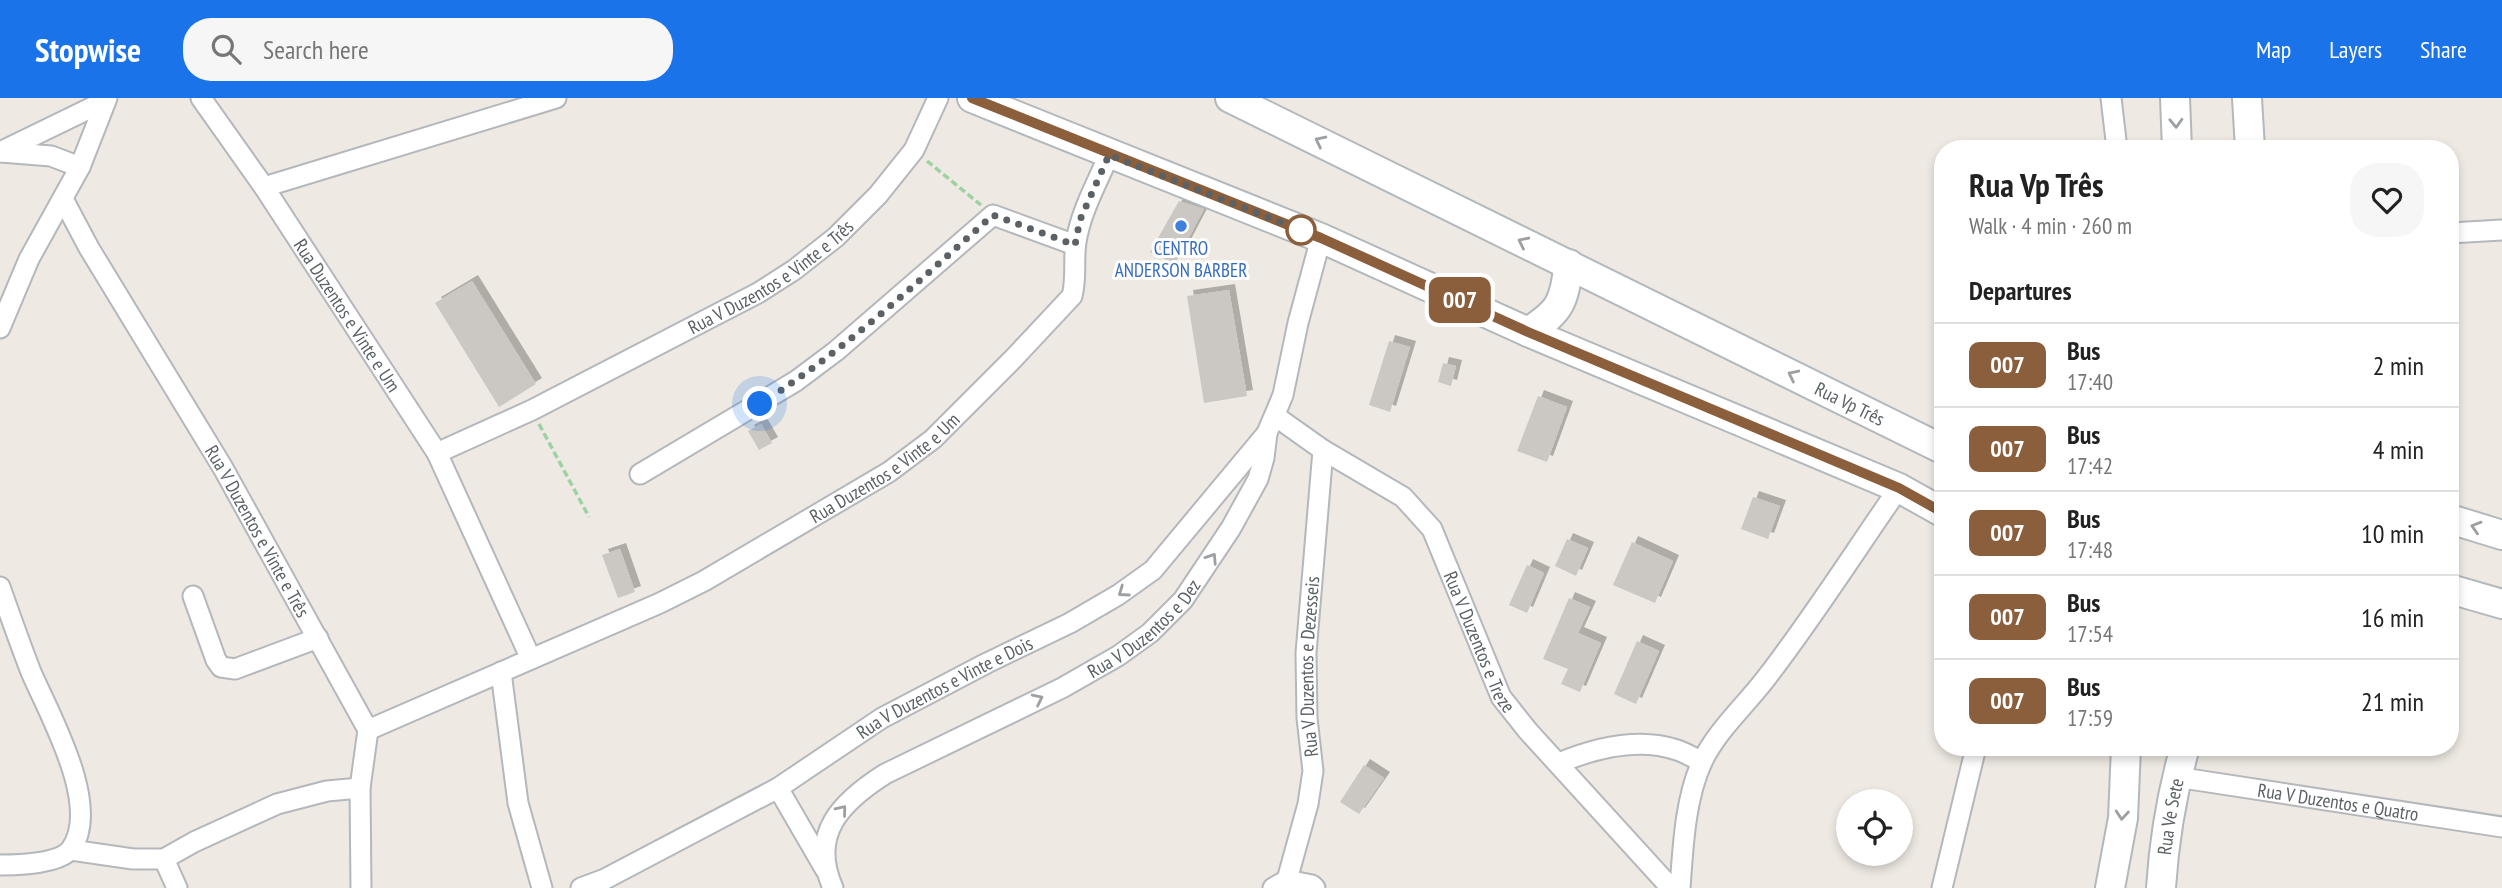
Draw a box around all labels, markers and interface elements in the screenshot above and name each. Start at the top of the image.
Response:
search box [183,18,673,81]
text: Stopwise [35,28,141,71]
icon: search [207,30,245,68]
text: Search here [263,33,369,66]
text: Map [2256,34,2291,65]
text: Layers [2329,34,2382,65]
text: Share [2420,34,2467,65]
one-way arrow [2169,118,2184,129]
one-way arrow [1314,136,1327,150]
text: Rua Vp Três [1969,163,2104,206]
button: heart [2350,163,2424,237]
text: Walk · 4 min · 260 m [1969,211,2132,240]
street label: Rua V Duzentos e Vinte e Três [684,215,858,339]
unlabelled marker [1286,215,1316,245]
marker: CENTRO ANDERSON BARBER [1173,218,1189,234]
street label: Rua Duzentos e Vinte e Um [289,234,406,396]
place label: CENTRO ANDERSON BARBER [1115,236,1247,282]
one-way arrow [1518,237,1531,251]
text: Departures [1969,274,2072,307]
line badge: 007 [1420,277,1500,323]
text: 007 [1443,284,1477,315]
text: Bus [2067,334,2100,367]
text: 007 [1990,349,2025,380]
text: 2 min [2373,349,2424,382]
text: 17:40 [2067,367,2113,396]
one-way arrow [1788,370,1800,384]
street label: Rua Vp Três [1811,376,1889,431]
your location [742,386,777,421]
street label: Rua Duzentos e Vinte e Um [805,408,964,528]
text: Bus [2067,418,2100,451]
text: 007 [1990,433,2025,464]
text: 4 min [2373,433,2424,466]
street label: Rua V Duzentos e Vinte e Três [200,441,315,621]
text: 17:42 [2067,451,2113,480]
text: Bus [2067,502,2100,535]
text: 007 [1990,517,2025,548]
text: 10 min [2361,517,2424,550]
one-way arrow [2470,520,2482,535]
text: 17:48 [2067,535,2113,564]
one-way arrow [1204,553,1216,566]
street label: Rua V Duzentos e Treze [1439,567,1521,717]
street label: Rua V Duzentos e Dez [1083,574,1206,683]
street label: Rua V Duzentos e Dezesseis [1294,575,1324,758]
one-way arrow [1118,584,1131,596]
text: Bus [2067,586,2100,619]
text: 007 [1990,601,2025,632]
text: 16 min [2361,601,2424,634]
text: 17:54 [2067,619,2113,648]
street label: Rua V Duzentos e Vinte e Dois [852,631,1036,744]
text: Bus [2067,670,2100,703]
text: 007 [1990,685,2025,716]
text: 21 min [2361,685,2424,718]
one-way arrow [1031,693,1043,707]
text: 17:59 [2067,703,2113,732]
street label: Rua Ve Sete [2152,776,2189,856]
street label: Rua V Duzentos e Quatro [2256,778,2420,826]
map controls [1836,789,1913,866]
button: locate [1836,789,1913,866]
one-way arrow [833,805,846,817]
one-way arrow [2115,810,2130,821]

